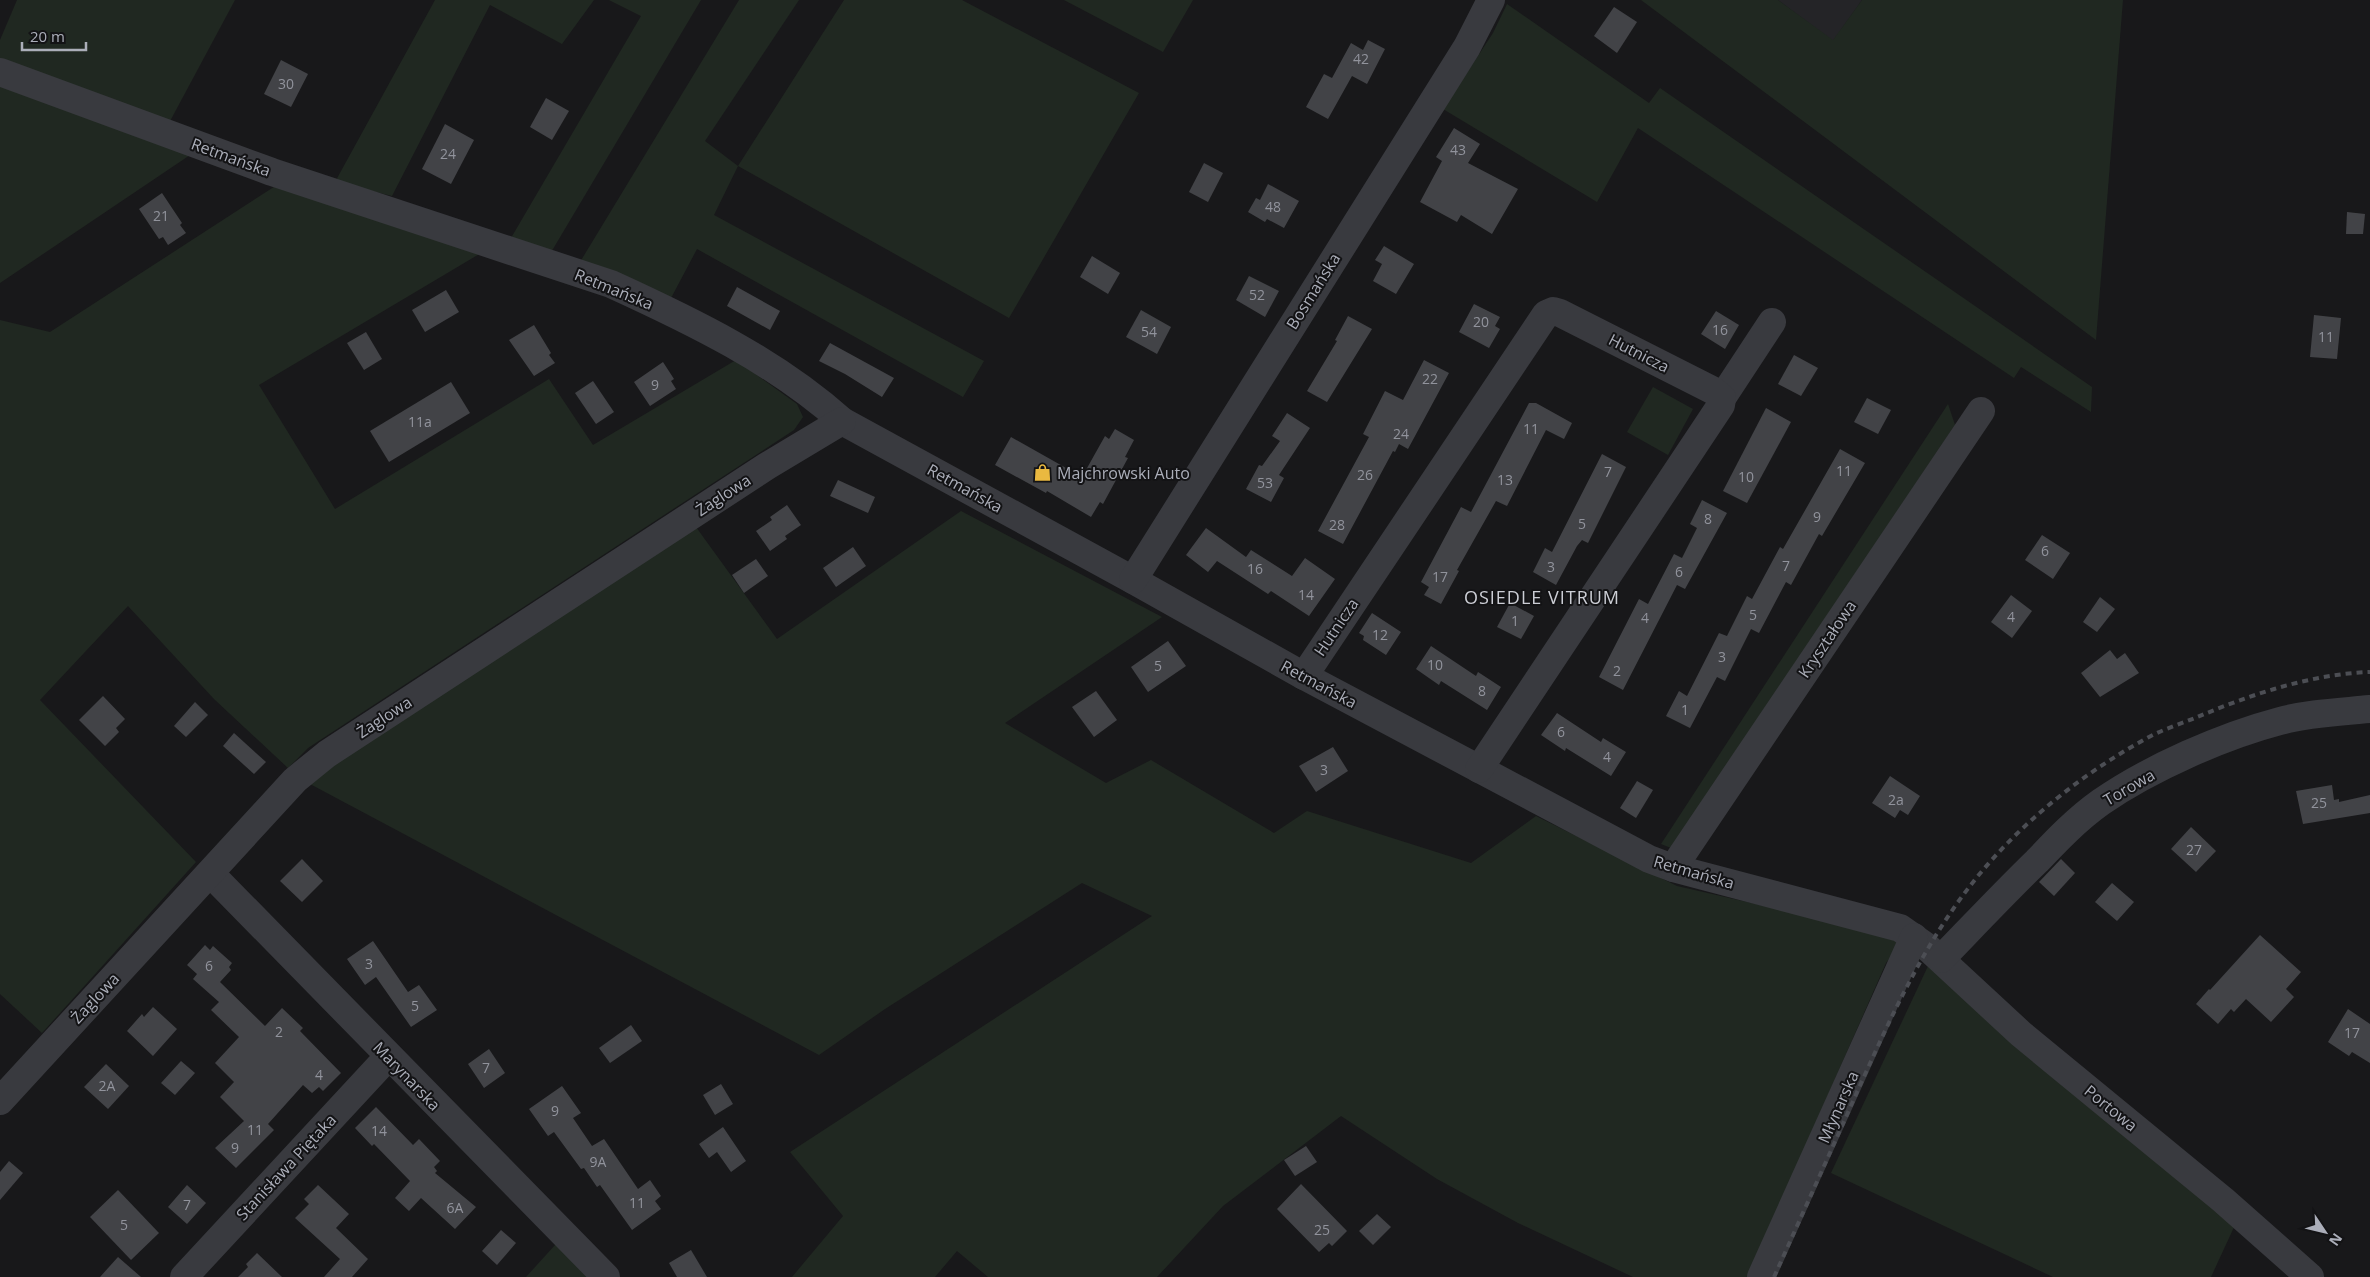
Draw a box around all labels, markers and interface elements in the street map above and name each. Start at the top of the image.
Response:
scale bar [22,20,86,52]
text: 20 m [30,26,65,46]
house number: 42 [1353,49,1369,68]
house number: 30 [278,74,294,93]
street label: Retmańska [188,132,274,182]
house number: 43 [1450,140,1466,159]
house number: 24 [440,144,456,163]
house number: 48 [1265,197,1281,216]
house number: 21 [153,206,169,225]
street label: Bosmańska [1281,249,1345,333]
street label: Retmańska [571,263,657,315]
house number: 52 [1249,285,1265,304]
house number: 20 [1473,312,1489,331]
house number: 16 [1712,320,1728,339]
house number: 54 [1141,322,1157,341]
house number: 11 [2318,327,2334,346]
street label: Hutnicza [1605,328,1673,378]
house number: 22 [1422,369,1438,388]
house number: 9 [651,375,659,394]
house number: 11a [408,412,432,431]
house number: 11 [1523,419,1539,438]
house number: 24 [1393,424,1409,443]
street label: Retmańska [923,458,1007,518]
house number: 11 [1836,461,1852,480]
place label: Majchrowski Auto [1057,462,1190,484]
house number: 7 [1604,462,1612,481]
shop icon: Majchrowski Auto [1033,463,1053,483]
house number: 26 [1357,465,1373,484]
house number: 10 [1738,467,1754,486]
street label: Żaglowa [691,469,755,521]
house number: 13 [1497,470,1513,489]
house number: 53 [1257,473,1273,492]
house number: 9 [1813,507,1821,526]
house number: 8 [1704,509,1712,528]
house number: 5 [1578,514,1586,533]
house number: 28 [1329,515,1345,534]
house number: 6 [2041,541,2049,560]
house number: 7 [1782,556,1790,575]
house number: 3 [1547,557,1555,576]
house number: 16 [1247,559,1263,578]
house number: 6 [1675,562,1683,581]
house number: 17 [1432,567,1448,586]
house number: 14 [1298,585,1314,604]
district label: OSIEDLE VITRUM [1464,585,1620,609]
street label: Hutnicza [1309,594,1363,660]
street label: Kryształowa [1793,596,1861,682]
house number: 5 [1749,605,1757,624]
house number: 4 [2007,607,2015,626]
house number: 4 [1641,608,1649,627]
house number: 1 [1511,611,1519,630]
house number: 12 [1372,625,1388,644]
house number: 3 [1718,647,1726,666]
street label: Retmańska [1277,655,1361,713]
house number: 10 [1427,655,1443,674]
house number: 5 [1154,656,1162,675]
house number: 2 [1613,661,1621,680]
house number: 8 [1478,681,1486,700]
street label: Żaglowa [352,691,416,743]
house number: 1 [1681,700,1689,719]
house number: 6 [1557,722,1565,741]
house number: 4 [1603,747,1611,766]
house number: 3 [1320,760,1328,779]
street label: Torowa [2099,764,2159,810]
house number: 2a [1888,790,1904,809]
house number: 25 [2311,793,2327,812]
house number: 27 [2186,840,2202,859]
street label: Retmańska [1651,850,1737,894]
house number: 3 [365,954,373,973]
house number: 6 [205,956,213,975]
street label: Żaglowa [66,968,124,1028]
house number: 5 [411,996,419,1015]
house number: 2 [275,1022,283,1041]
house number: 17 [2344,1023,2360,1042]
street label: Marynarska [369,1037,445,1115]
house number: 7 [482,1058,490,1077]
house number: 4 [315,1065,323,1084]
street label: Młynarska [1812,1068,1864,1146]
house number: 2A [99,1076,116,1095]
street label: Portowa [2080,1080,2142,1136]
house number: 9 [551,1101,559,1120]
street label: Stanisława Piętaka [231,1109,341,1225]
house number: 11 [247,1120,263,1139]
house number: 14 [371,1121,387,1140]
house number: 9 [231,1138,239,1157]
house number: 9A [590,1152,607,1171]
house number: 11 [629,1193,645,1212]
house number: 7 [183,1195,191,1214]
house number: 6A [447,1198,464,1217]
north arrow [2300,1207,2350,1257]
house number: 5 [120,1215,128,1234]
house number: 25 [1314,1220,1330,1239]
text: N [2325,1230,2347,1250]

